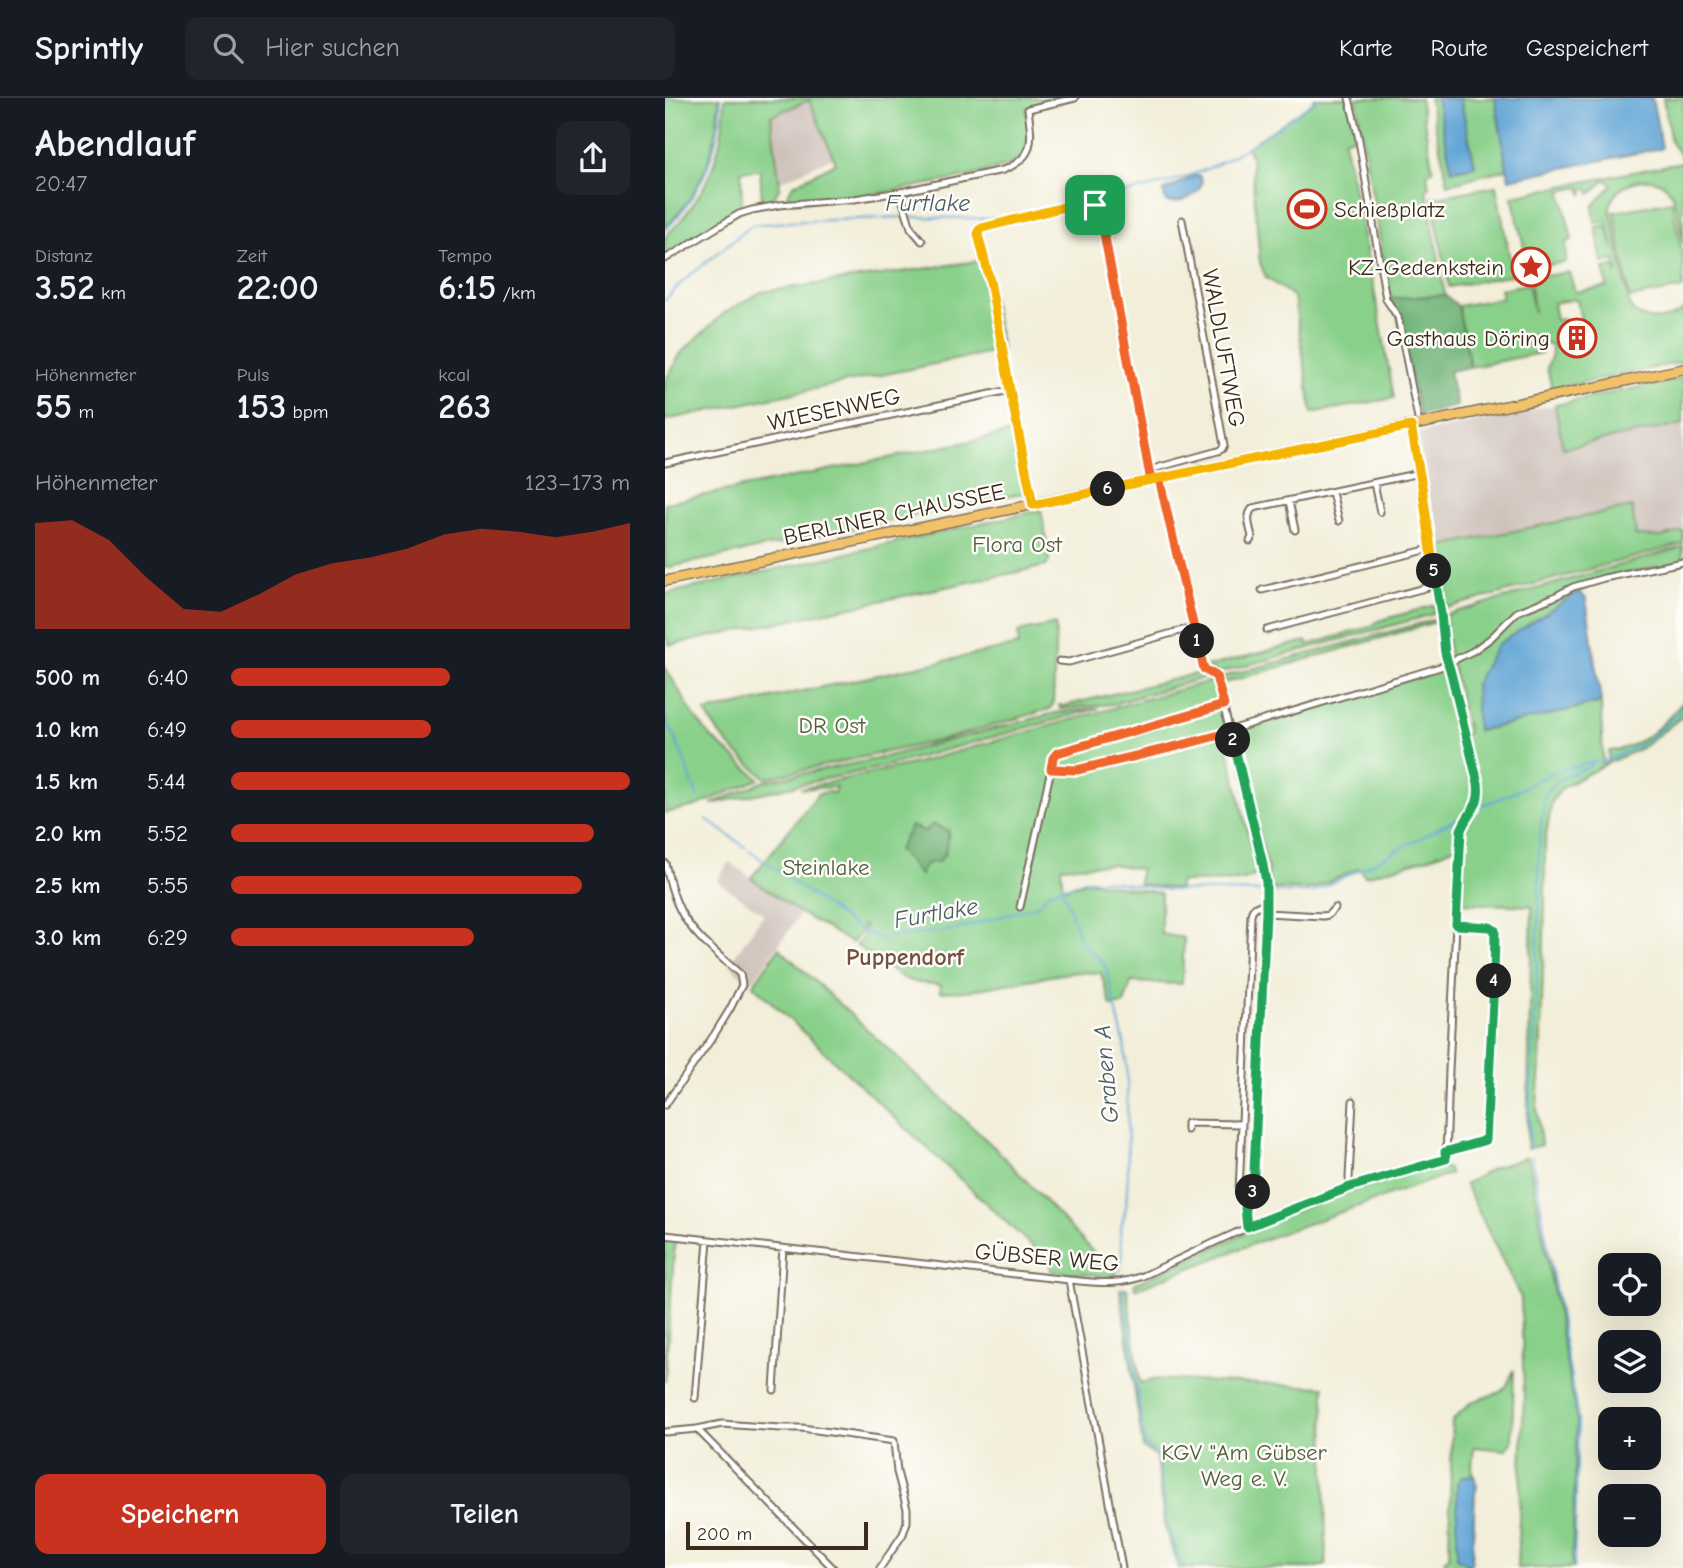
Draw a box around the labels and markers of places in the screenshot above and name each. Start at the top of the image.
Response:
pin [1065,175,1125,235]
sports icon: Schießplatz [1286,188,1328,230]
place label: Schießplatz [1334,196,1445,223]
place icon: KZ-Gedenkstein [1510,246,1552,288]
place label: KZ-Gedenkstein [1348,254,1504,281]
building icon: Gasthaus Döring [1556,317,1598,359]
place label: Gasthaus Döring [1386,325,1550,352]
pin: 6 [1091,472,1125,506]
pin: 5 [1417,554,1451,588]
pin: 1 [1179,624,1215,658]
pin: 2 [1215,722,1251,758]
pin: 4 [1477,964,1511,998]
pin: 3 [1235,1174,1271,1210]

